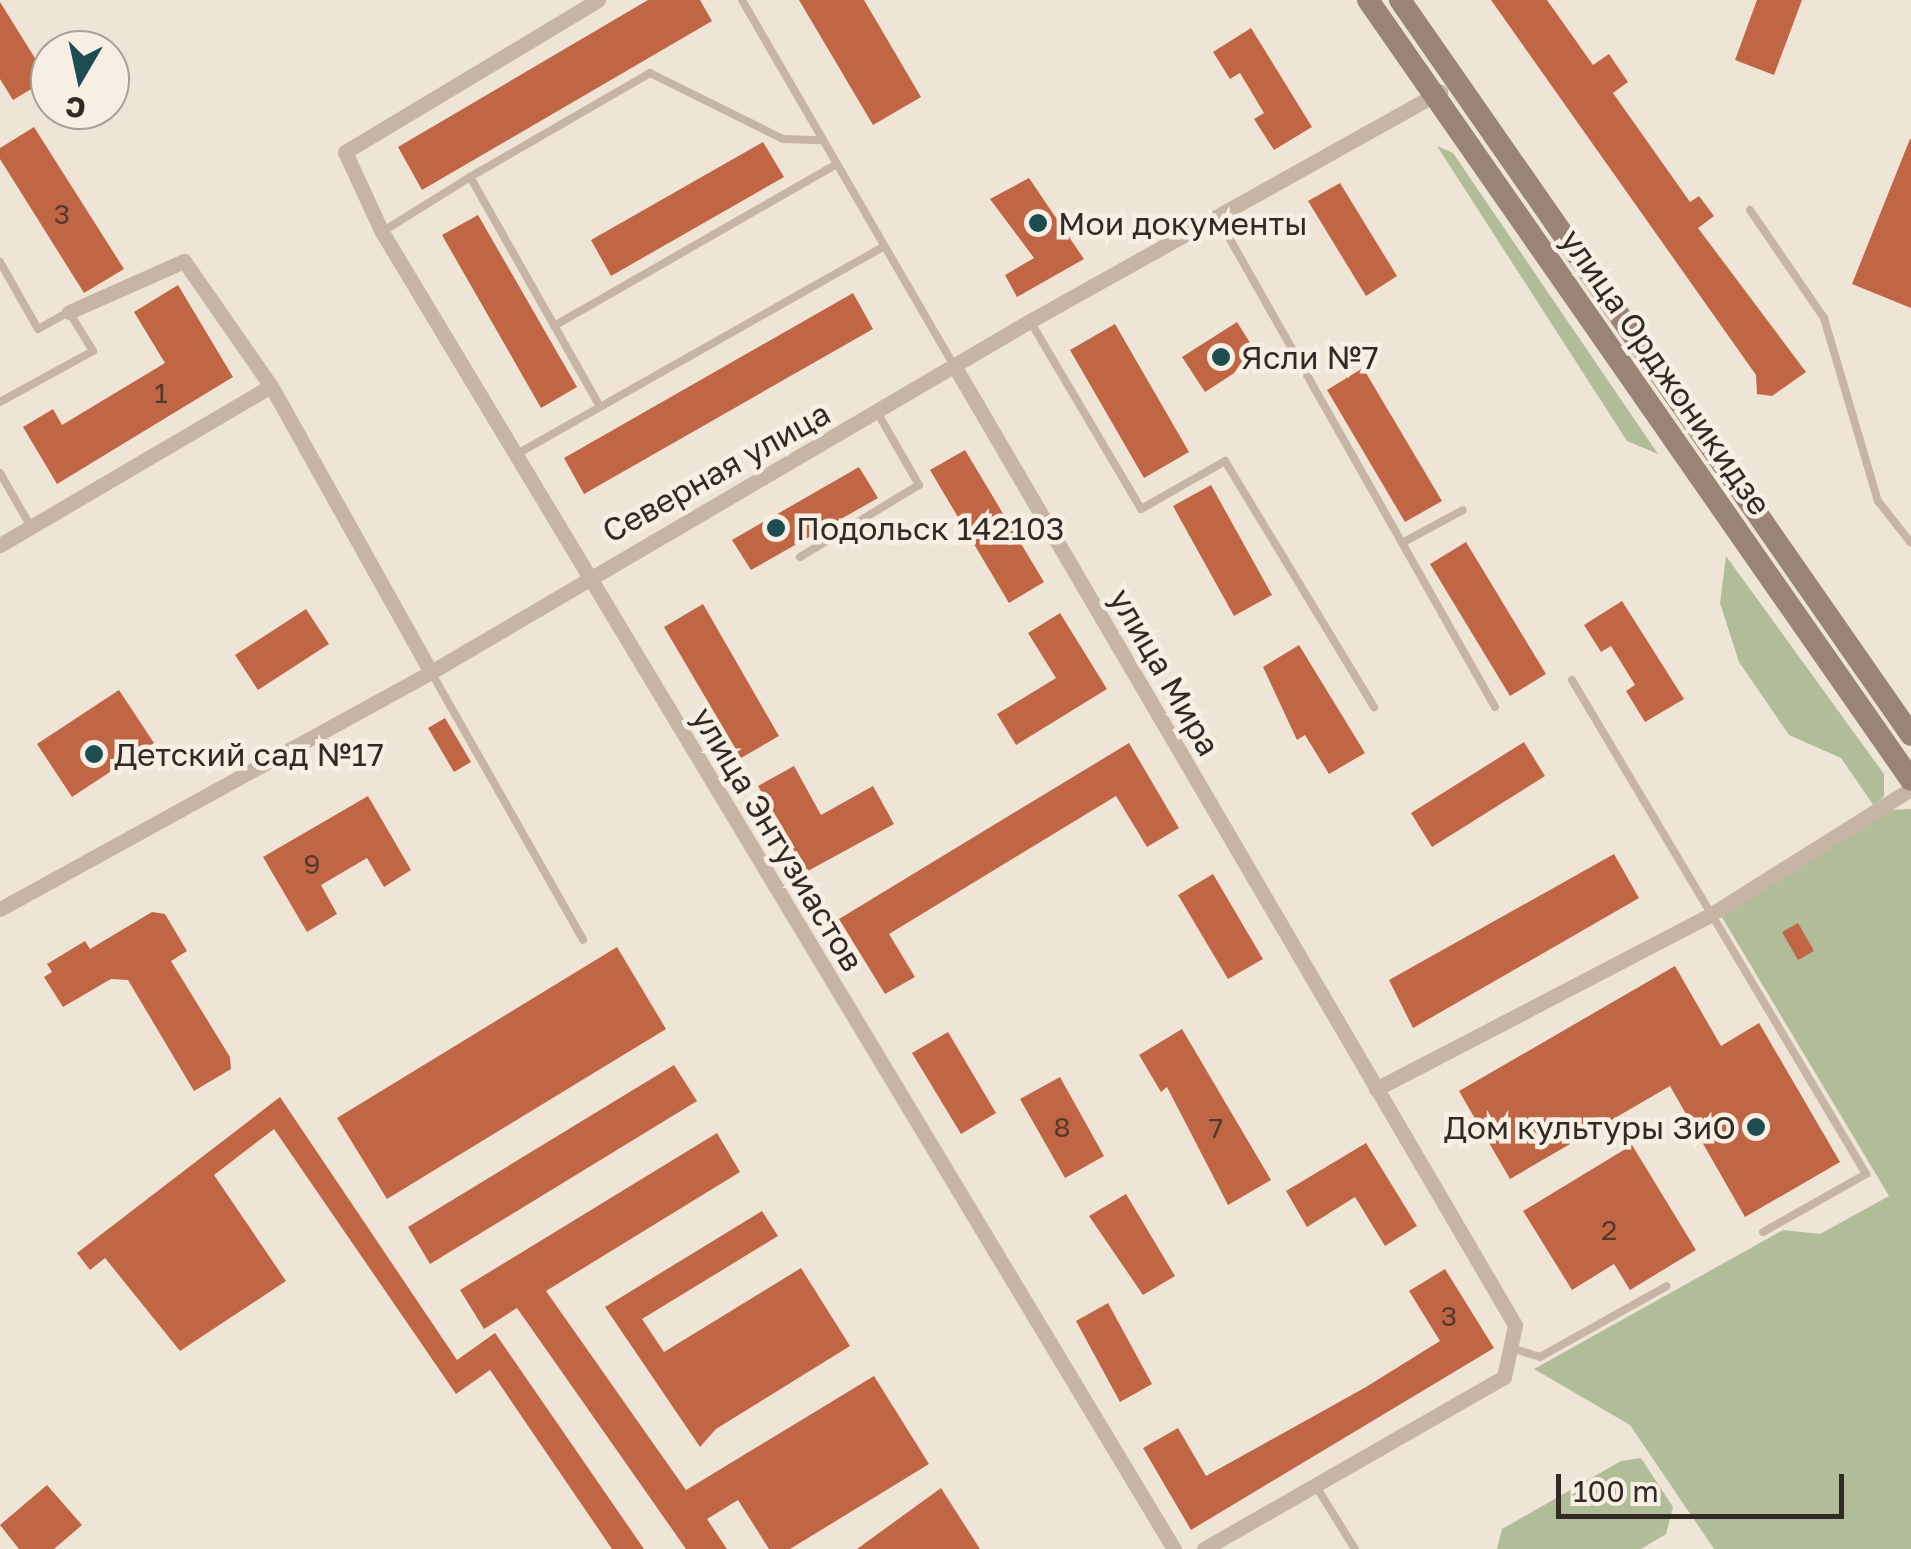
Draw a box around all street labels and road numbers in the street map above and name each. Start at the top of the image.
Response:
street label: улица Орджоникидзе [1553,222,1779,522]
street label: Северная улица [596,394,836,550]
street label: улица Мира [1102,582,1228,762]
street label: улица Энтузиастов [684,700,872,978]

